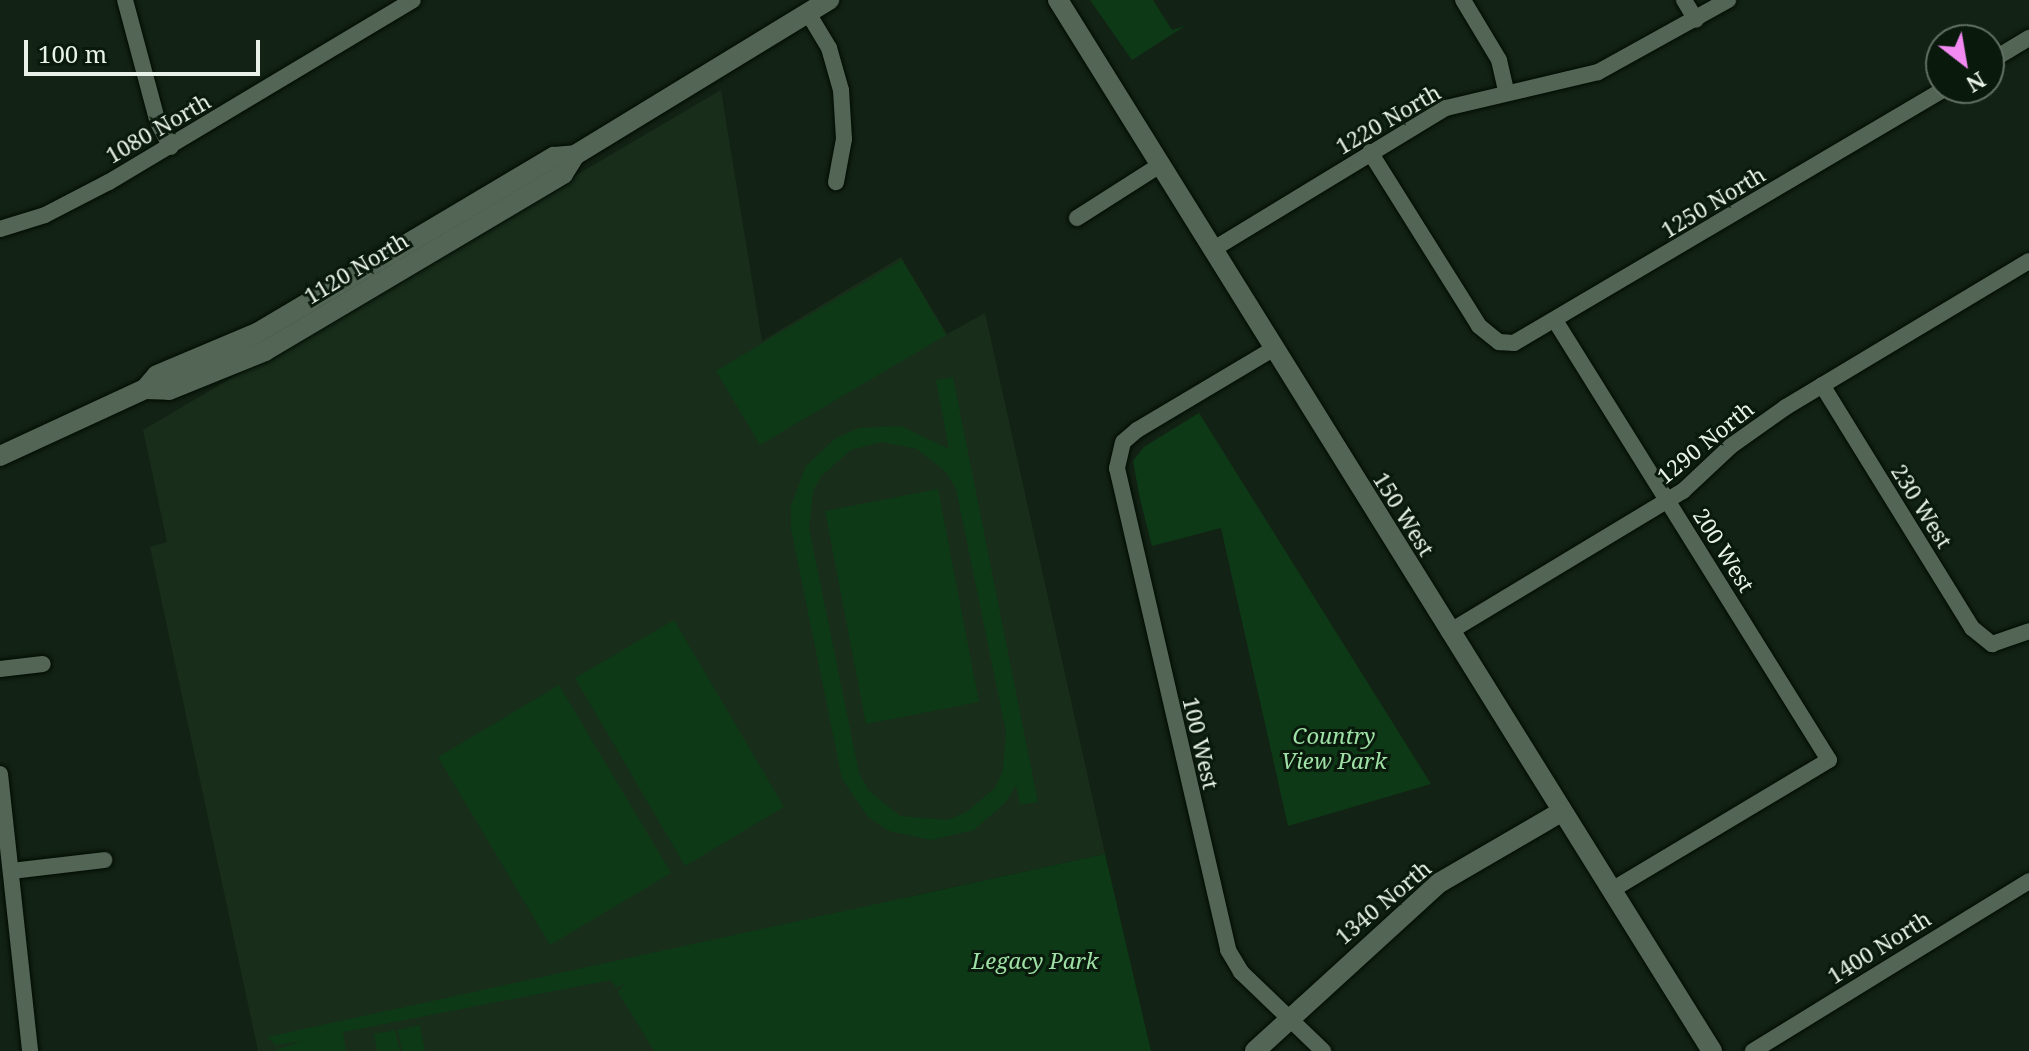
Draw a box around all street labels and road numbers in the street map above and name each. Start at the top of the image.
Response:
street label: 1220 North [1331,78,1445,160]
street label: 1080 North [101,87,215,169]
street label: 1250 North [1656,161,1770,243]
street label: 1120 North [299,227,413,309]
street label: 1290 North [1651,395,1759,489]
street label: 230 West [1886,459,1958,553]
street label: 150 West [1368,467,1440,561]
street label: 200 West [1688,503,1760,597]
street label: 100 West [1178,694,1224,792]
street label: 1340 North [1330,854,1436,950]
street label: 1400 North [1823,905,1935,989]

